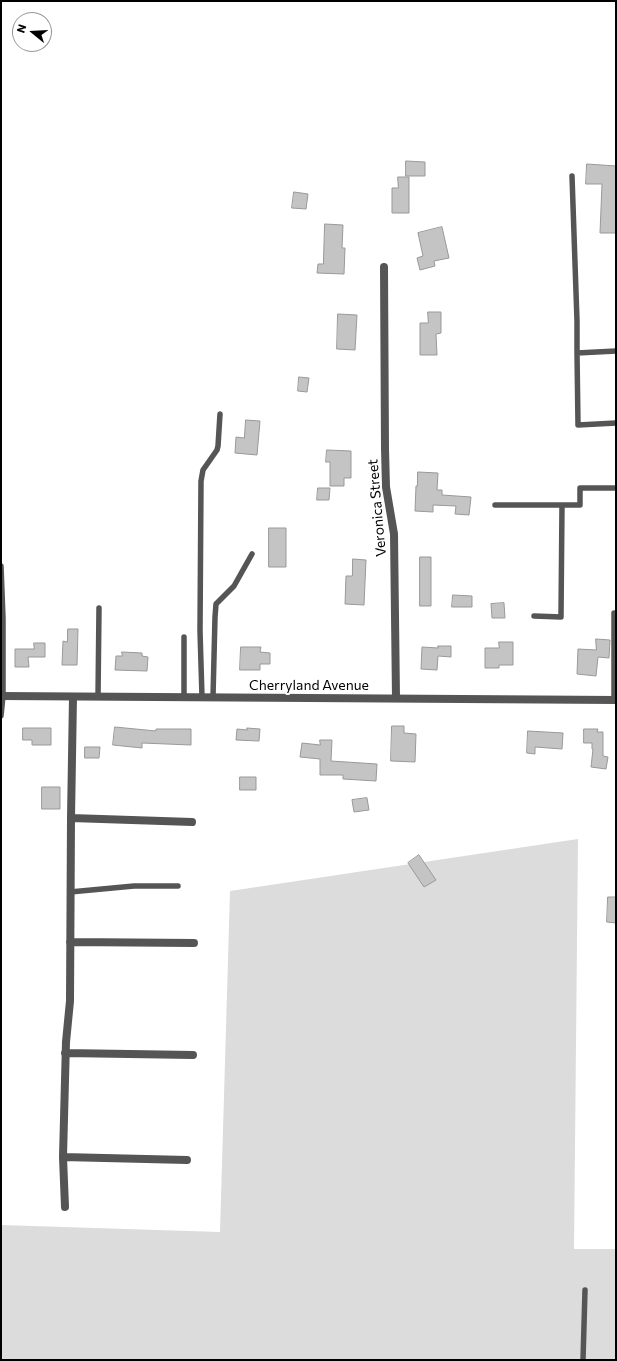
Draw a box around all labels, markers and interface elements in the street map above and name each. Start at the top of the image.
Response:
north arrow [12,12,52,52]
text: N [14,23,29,34]
street label: Veronica Street [364,459,390,557]
street label: Cherryland Avenue [249,677,369,693]

